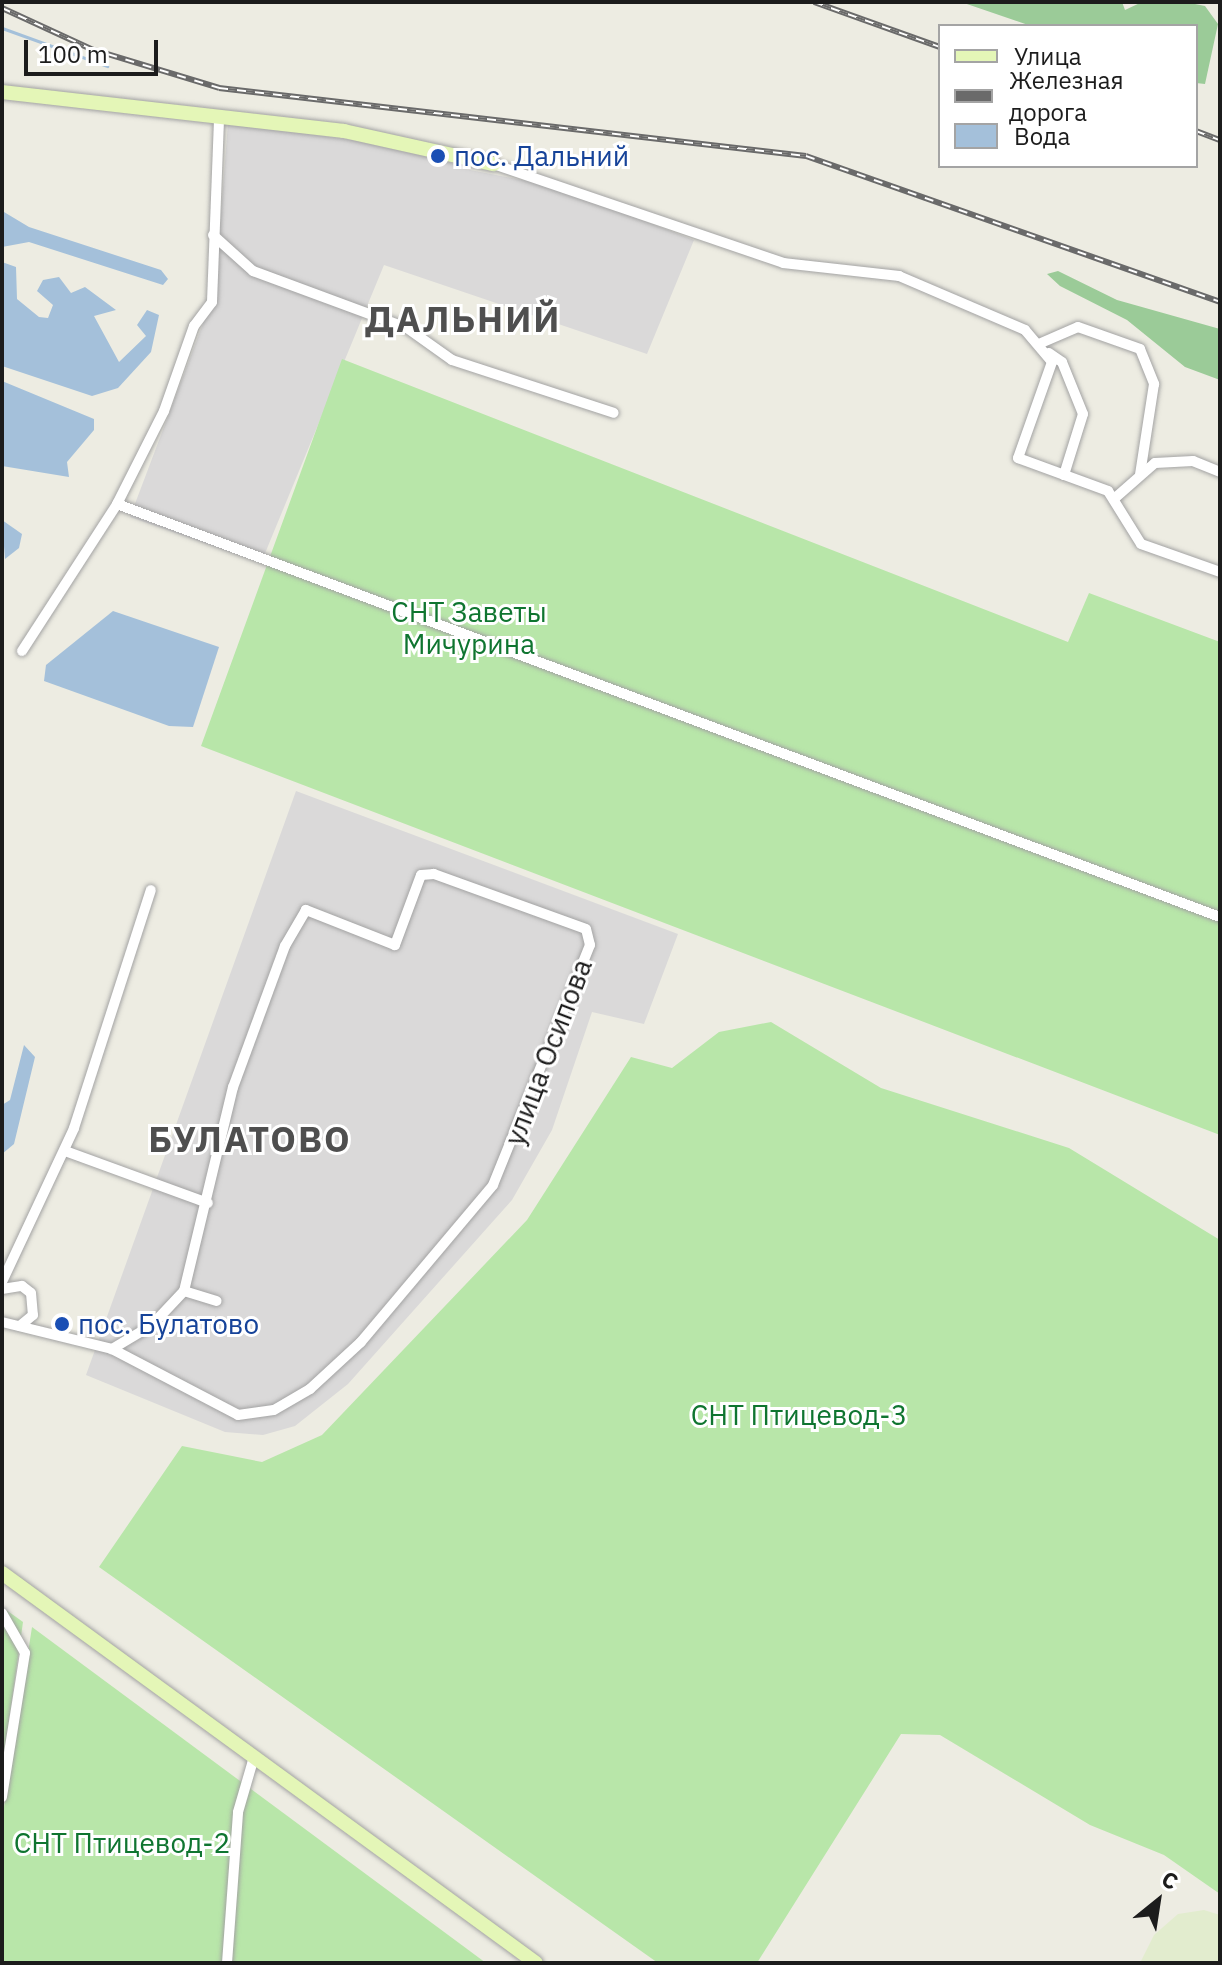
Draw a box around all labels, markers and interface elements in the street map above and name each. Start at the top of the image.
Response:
scale bar [28,24,162,74]
legend [938,24,1198,168]
text: 100 m [38,38,108,70]
text: Улица [1014,40,1082,72]
text: Железная дорога [1009,64,1124,128]
text: Вода [1014,120,1070,152]
place label: пос. Дальний [454,139,629,173]
marker: пос. Дальний [429,147,447,165]
district label: ДАЛЬНИЙ [365,297,561,341]
park label: СНТ Заветы Мичурина [391,595,547,661]
street label: улица Осипова [497,954,599,1150]
district label: БУЛАТОВО [148,1117,352,1161]
place label: пос. Булатово [78,1307,259,1341]
marker: пос. Булатово [53,1315,71,1333]
park label: СНТ Птицевод-3 [691,1398,907,1432]
park label: СНТ Птицевод-2 [14,1826,230,1860]
north arrow [1118,1861,1198,1941]
text: С [1157,1864,1184,1896]

